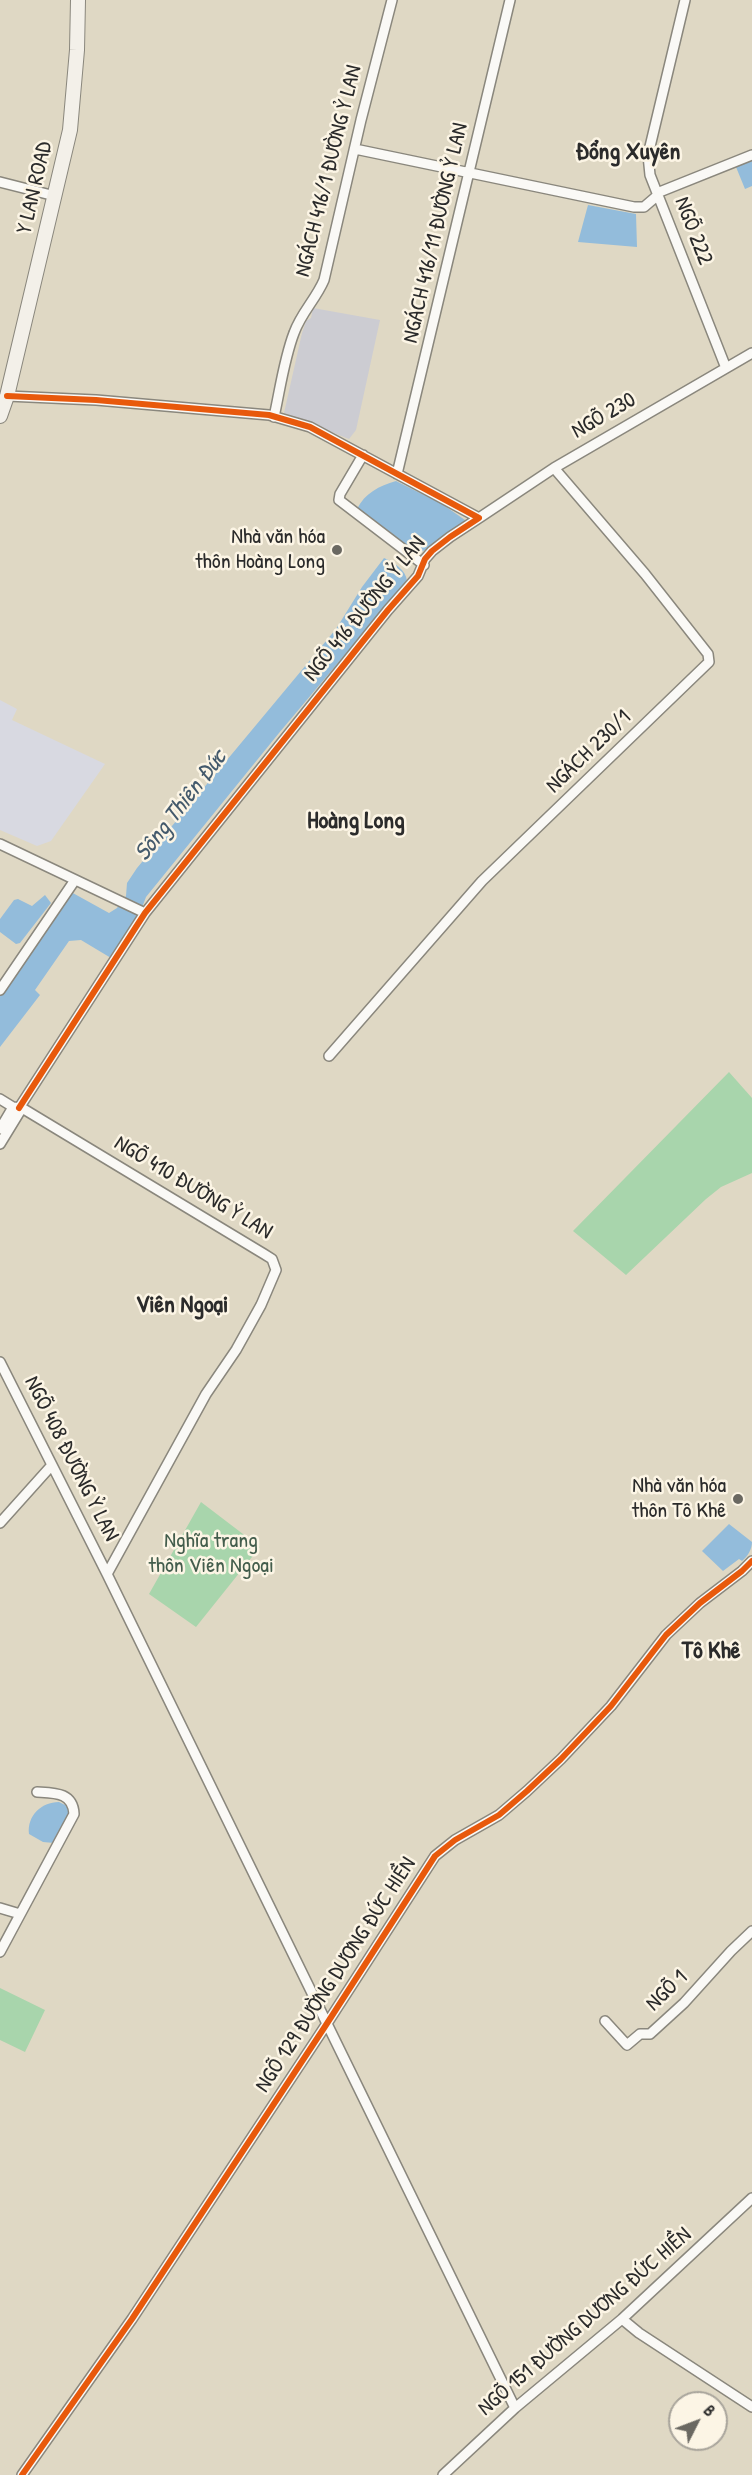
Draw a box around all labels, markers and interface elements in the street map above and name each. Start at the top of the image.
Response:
street label: NGÁCH 416/1 ĐƯỜNG Ỷ LAN [290,63,368,279]
street label: NGÁCH 416/11 ĐƯỜNG Ỷ LAN [398,120,474,346]
street label: Y LAN ROAD [12,139,58,237]
district label: Đổng Xuyên [576,139,680,167]
street label: NGÕ 222 [668,193,718,269]
street label: NGÕ 230 [567,387,641,445]
place label: Nhà văn hóa thôn Hoàng Long [195,524,325,576]
street label: NGÕ 416 ĐƯỜNG Ỷ LAN [298,531,432,687]
marker: Nhà văn hóa thôn Hoàng Long [330,543,344,557]
street label: NGÁCH 230/1 [541,705,637,799]
water label: Sông Thiên Đức [129,745,233,867]
district label: Hoàng Long [307,808,405,836]
street label: NGÕ 410 ĐƯỜNG Ỷ LAN [109,1130,277,1246]
district label: Viên Ngoại [136,1292,228,1320]
street label: NGÕ 408 ĐƯỜNG Ỷ LAN [18,1372,124,1546]
place label: Nhà văn hóa thôn Tô Khê [632,1473,726,1524]
marker: Nhà văn hóa thôn Tô Khê [731,1492,745,1506]
park label: Nghĩa trang thôn Viên Ngoại [148,1528,274,1580]
district label: Tô Khê [682,1638,740,1666]
street label: NGÕ 129 ĐƯỜNG DƯƠNG ĐỨC HIỀN [250,1852,422,2098]
street label: NGÕ 1 [641,1965,693,2017]
street label: NGÕ 151 ĐƯỜNG DƯƠNG ĐỨC HIỀN [473,2222,697,2422]
north arrow [668,2391,728,2451]
text: B [699,2400,721,2421]

